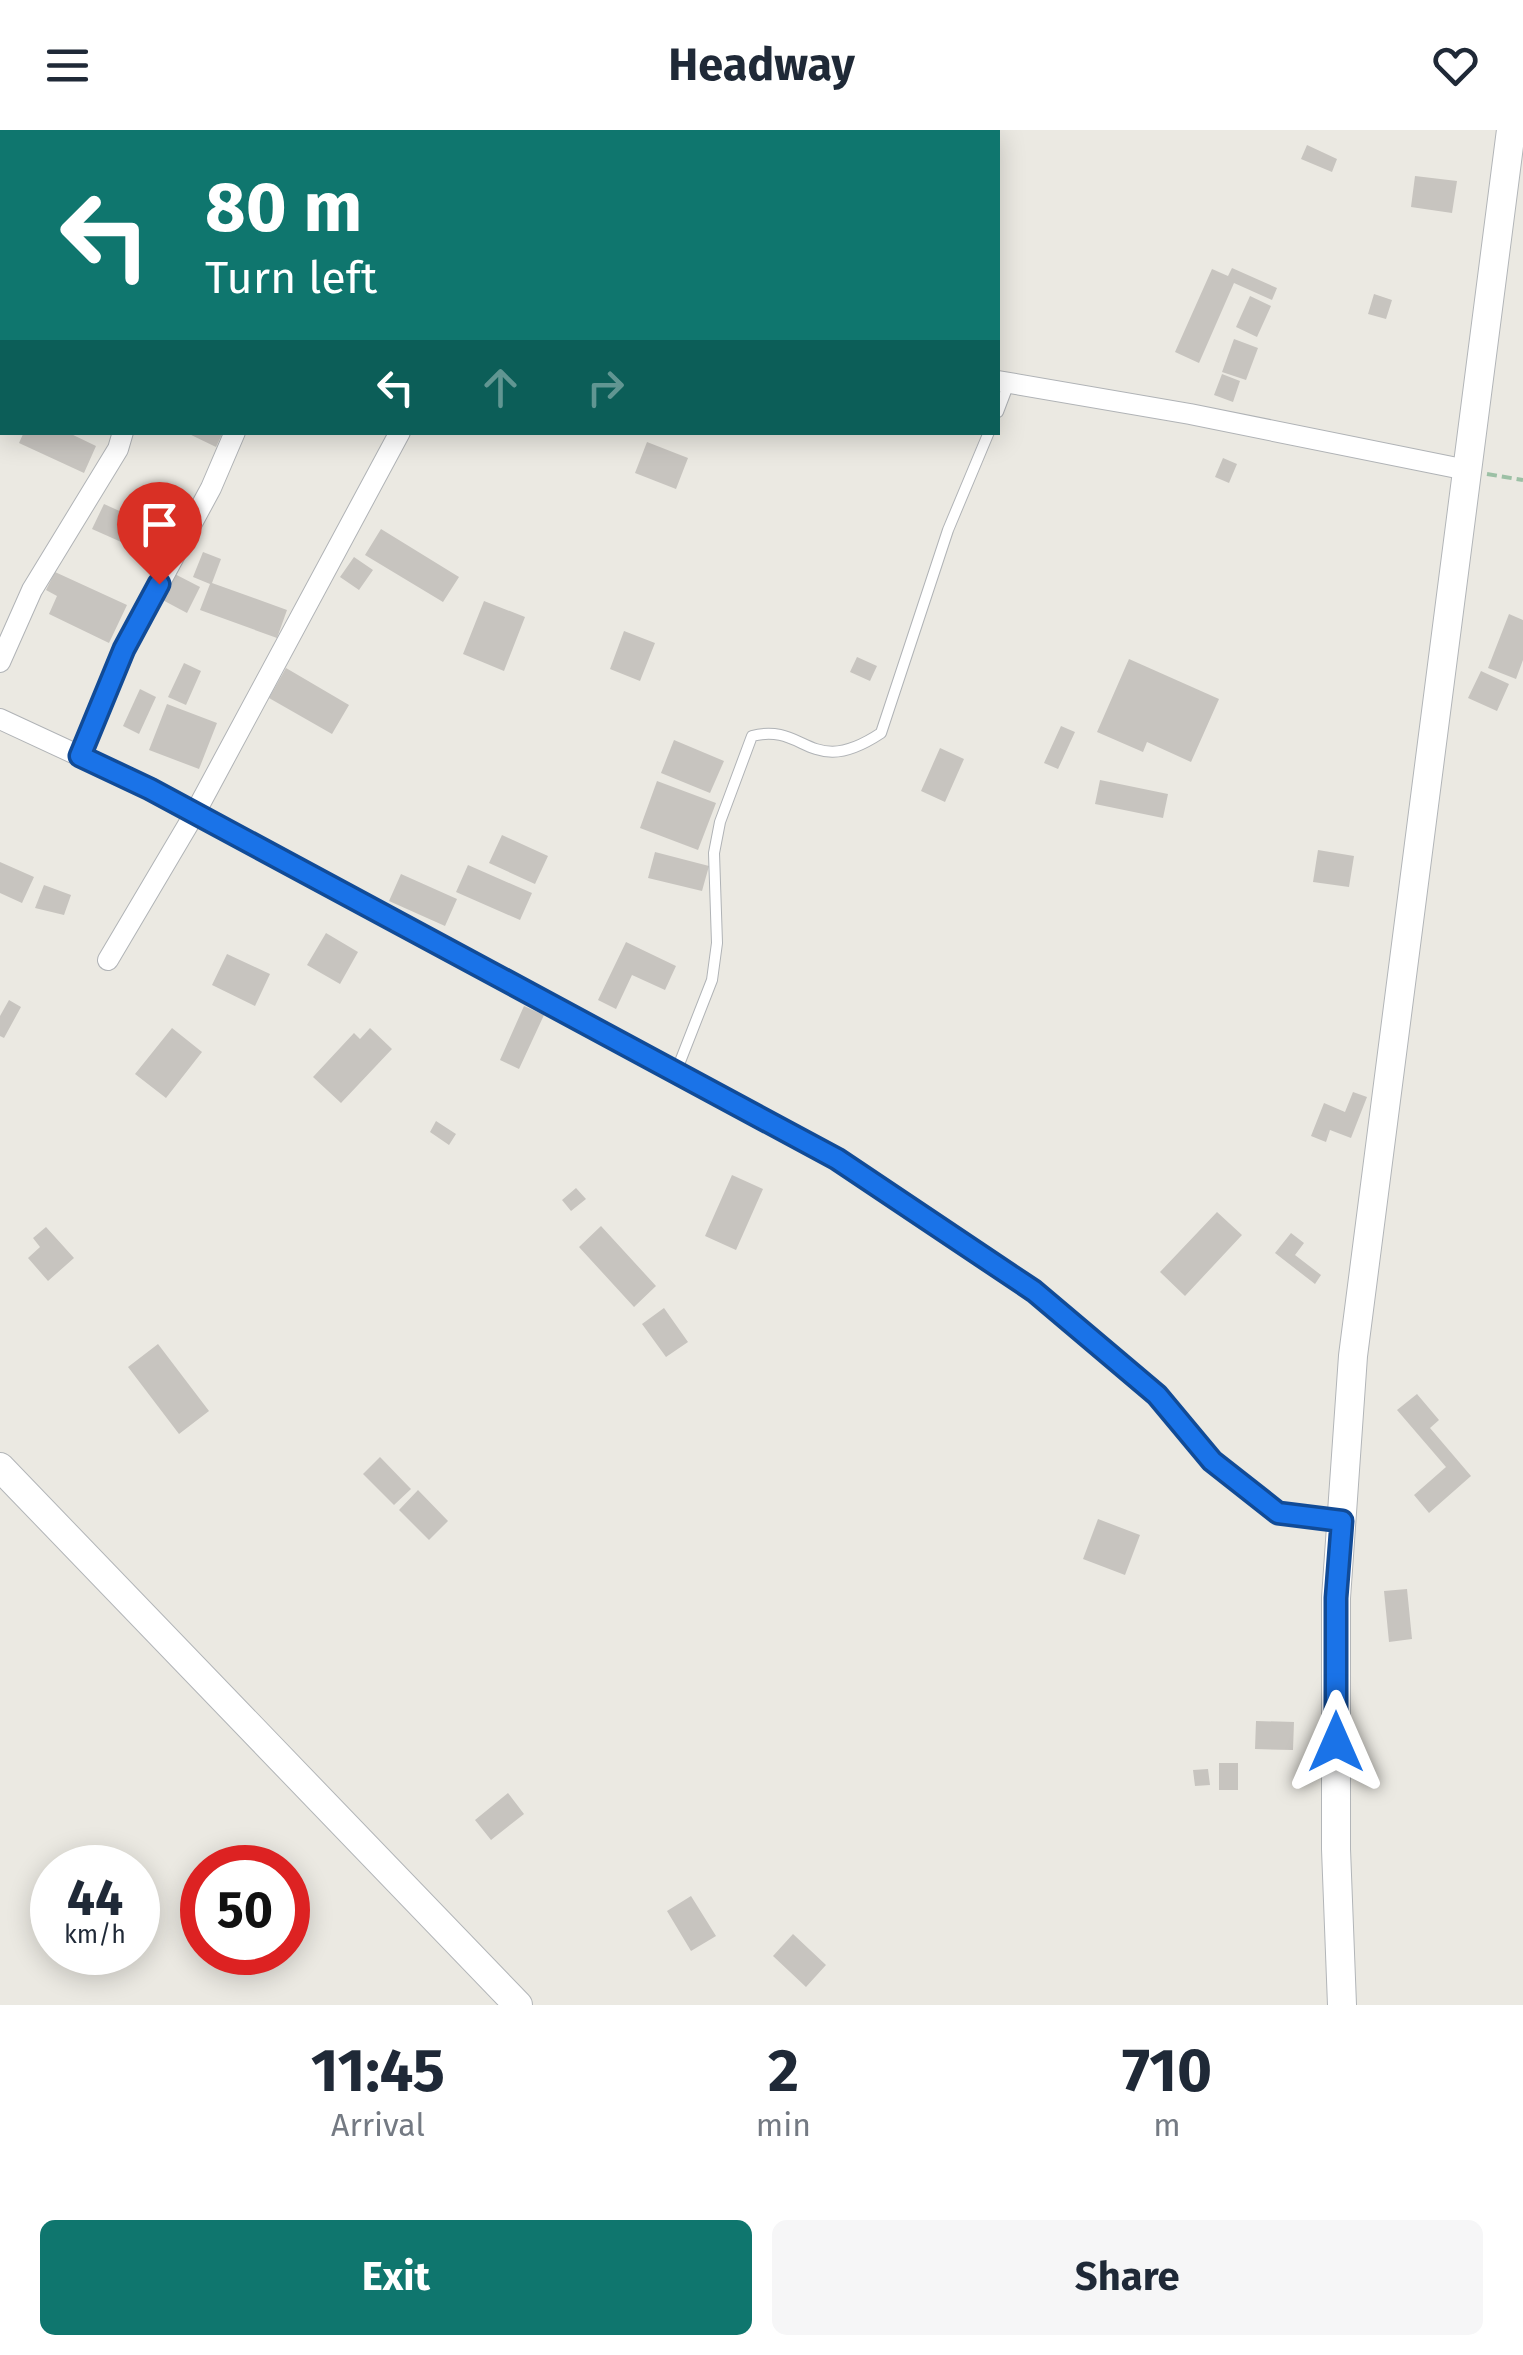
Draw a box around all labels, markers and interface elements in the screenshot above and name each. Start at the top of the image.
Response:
icon: menu [40,38,95,93]
text: Headway [668,38,855,92]
icon: heart [1428,38,1483,93]
text: 80 m [205,166,362,250]
icon: left [40,170,170,300]
text: Turn left [205,251,377,305]
icon: left [368,360,423,415]
icon: ahead [473,360,528,415]
icon: right [578,360,633,415]
pin [117,482,202,585]
icon: arrive [132,497,187,552]
position arrow [1284,1690,1388,1794]
speed limit sign: 50 [180,1845,310,1975]
text: 44 [67,1868,123,1928]
text: km/h [64,1920,126,1950]
text: 11:45 [311,2035,445,2107]
text: 2 [768,2035,799,2107]
text: 710 [1122,2035,1212,2107]
text: Arrival [331,2106,425,2144]
text: min [756,2106,811,2144]
text: m [1153,2106,1181,2144]
button: Exit [40,2220,752,2335]
button: Share [772,2220,1483,2335]

